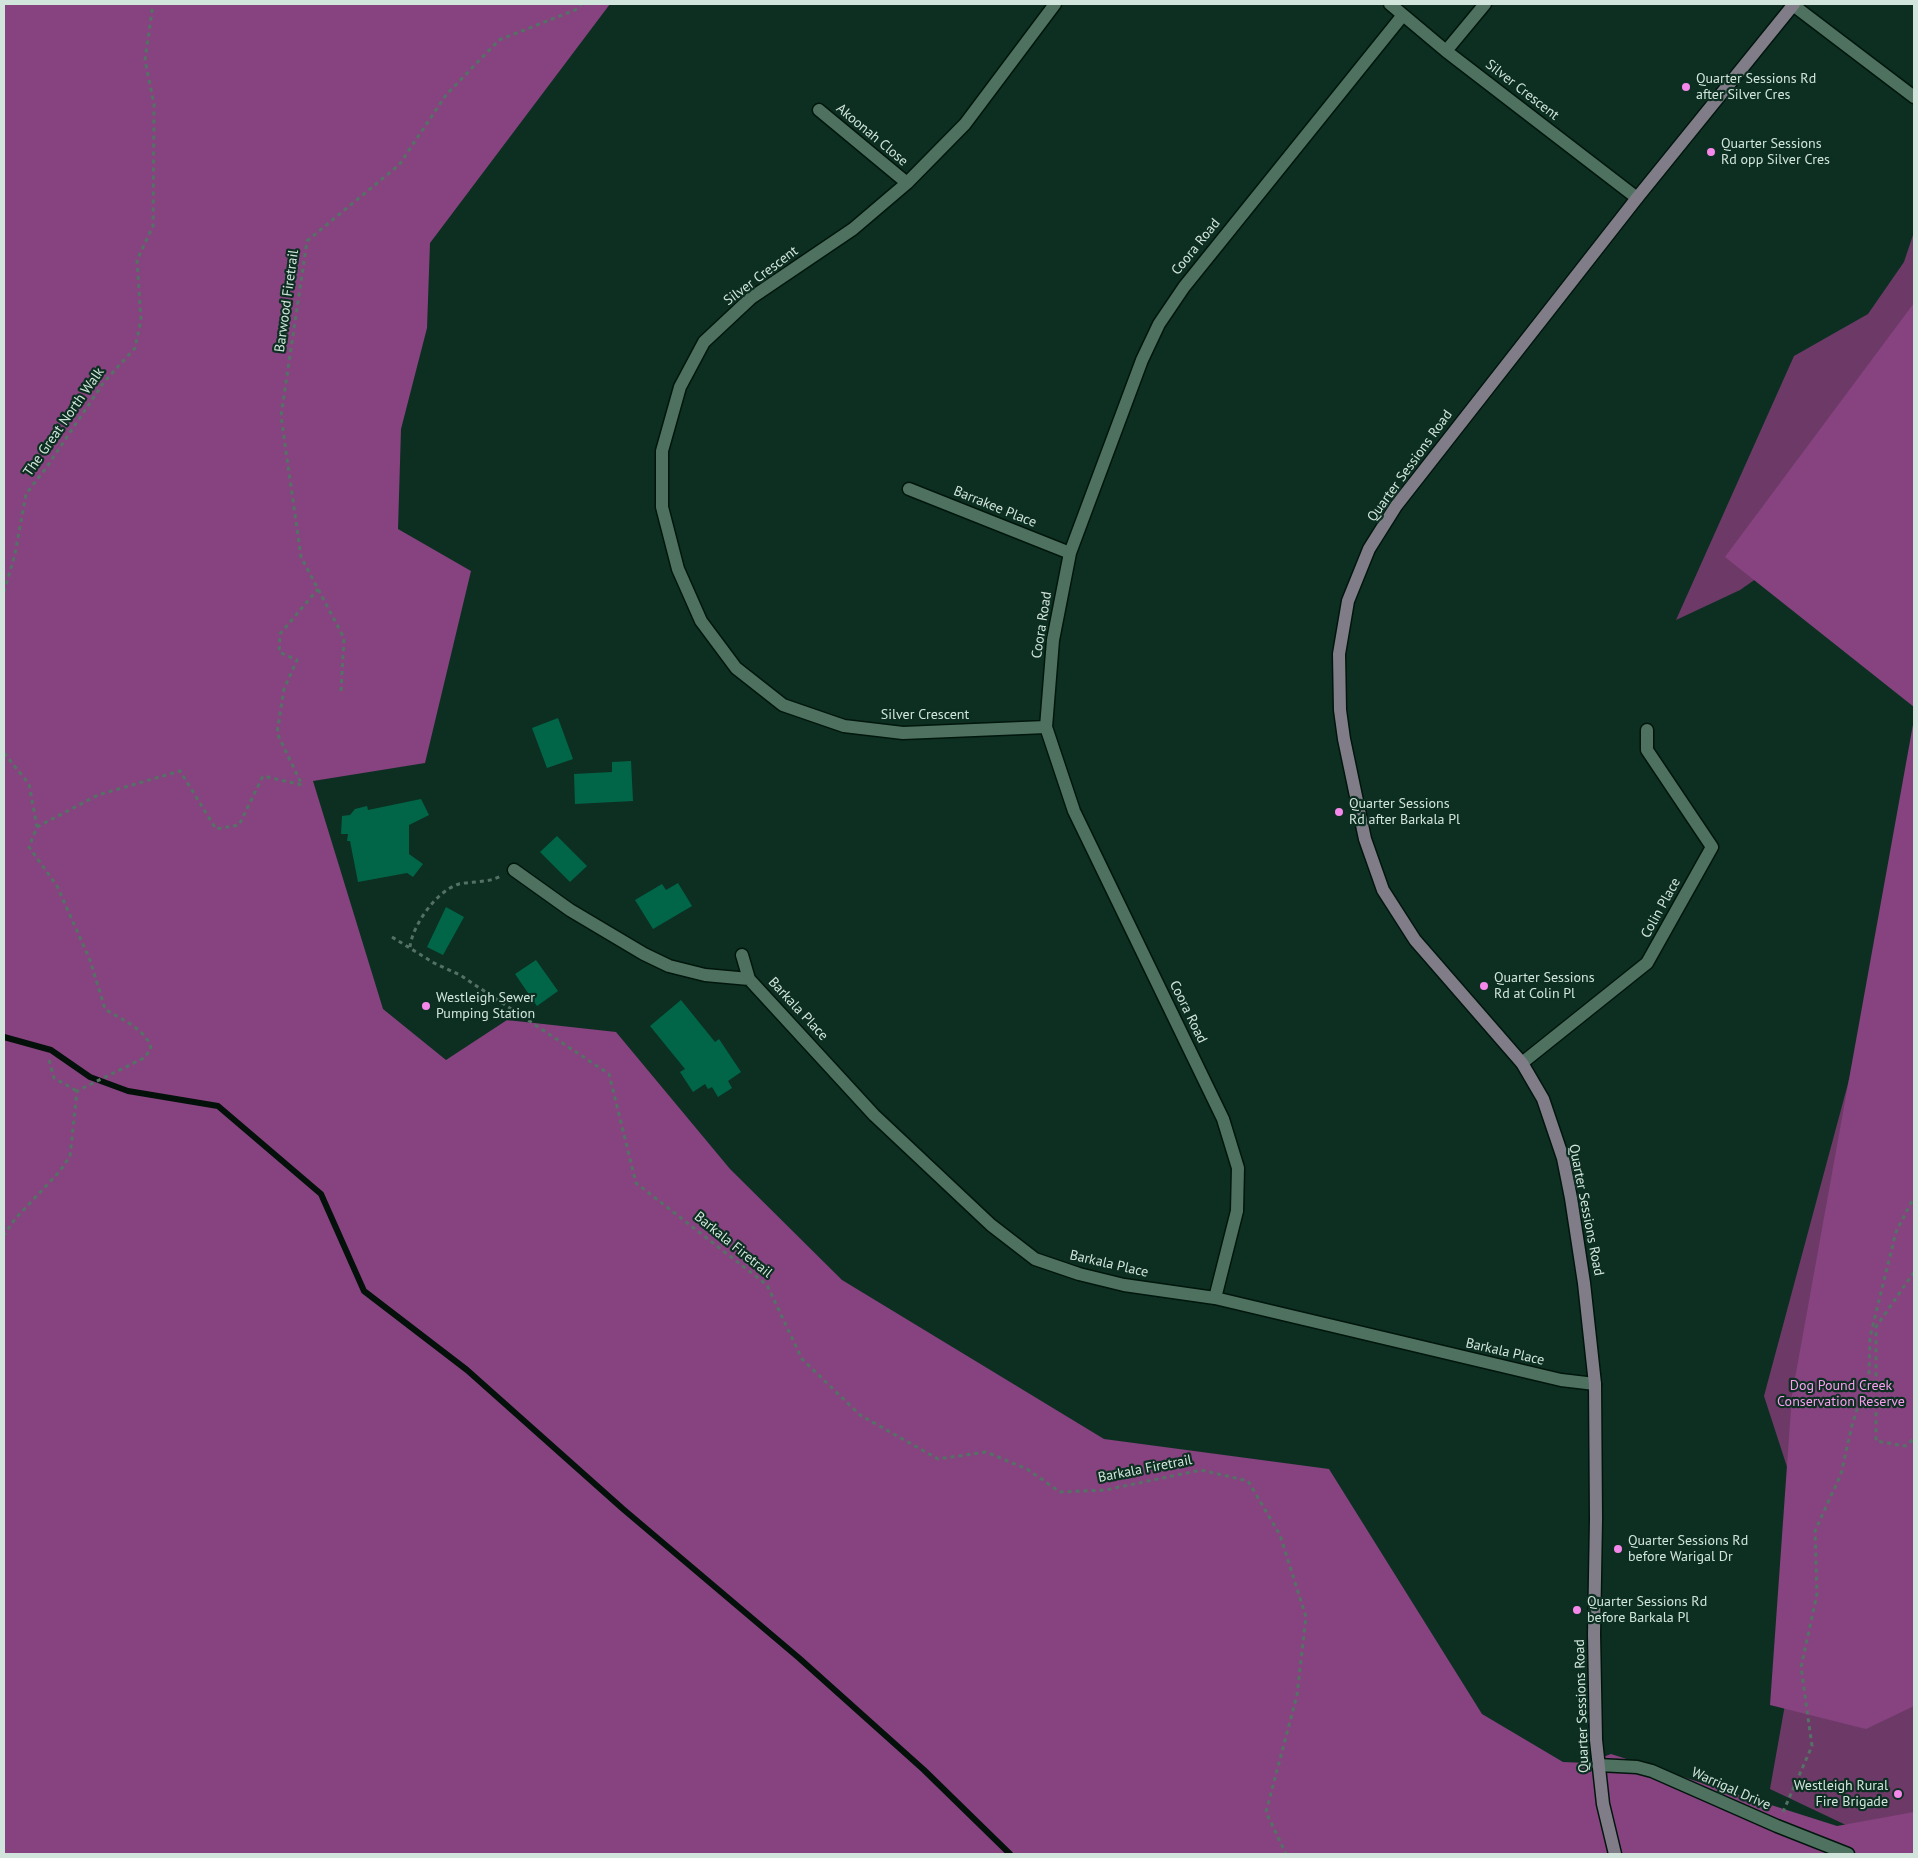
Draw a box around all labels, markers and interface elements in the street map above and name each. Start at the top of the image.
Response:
street label: Silver Crescent [1482,56,1562,124]
place label: Quarter Sessions Rd after Silver Cres [1696,71,1816,104]
marker: Quarter Sessions Rd after Silver Cres [1680,81,1692,93]
street label: Akoonah Close [833,100,911,170]
place label: Quarter Sessions Rd opp Silver Cres [1721,136,1830,168]
marker: Quarter Sessions Rd opp Silver Cres [1705,146,1717,158]
street label: Coora Road [1168,215,1224,279]
street label: Silver Crescent [721,243,801,309]
street label: Barwood Firetrail [271,249,303,353]
street label: The Great North Walk [20,364,108,480]
street label: Quarter Sessions Road [1364,407,1456,525]
street label: Barrakee Place [951,483,1039,531]
street label: Coora Road [1028,590,1056,660]
street label: Silver Crescent [881,707,969,723]
place label: Quarter Sessions Rd after Barkala Pl [1349,796,1460,829]
marker: Quarter Sessions Rd after Barkala Pl [1333,806,1345,818]
street label: Colin Place [1638,875,1684,941]
place label: Quarter Sessions Rd at Colin Pl [1494,970,1595,1002]
street label: Barkala Place [764,974,832,1044]
street label: Coora Road [1166,978,1210,1046]
marker: Quarter Sessions Rd at Colin Pl [1478,980,1490,992]
place label: Westleigh Sewer Pumping Station [436,990,535,1022]
marker: Westleigh Sewer Pumping Station [420,1000,432,1012]
street label: Quarter Sessions Road [1565,1143,1607,1277]
street label: Barkala Firetrail [691,1208,775,1282]
street label: Barkala Place [1068,1247,1150,1281]
street label: Barkala Place [1464,1335,1546,1369]
park label: Dog Pound Creek Conservation Reserve [1777,1378,1905,1410]
street label: Barkala Firetrail [1097,1452,1193,1486]
place label: Quarter Sessions Rd before Warigal Dr [1628,1533,1748,1565]
marker: Quarter Sessions Rd before Warigal Dr [1612,1543,1624,1555]
place label: Quarter Sessions Rd before Barkala Pl [1587,1594,1707,1626]
marker: Quarter Sessions Rd before Barkala Pl [1571,1604,1583,1616]
street label: Quarter Sessions Road [1571,1639,1593,1773]
street label: Warrigal Drive [1689,1764,1773,1814]
place label: Westleigh Rural Fire Brigade [1794,1778,1888,1810]
marker: Westleigh Rural Fire Brigade [1892,1788,1904,1800]

